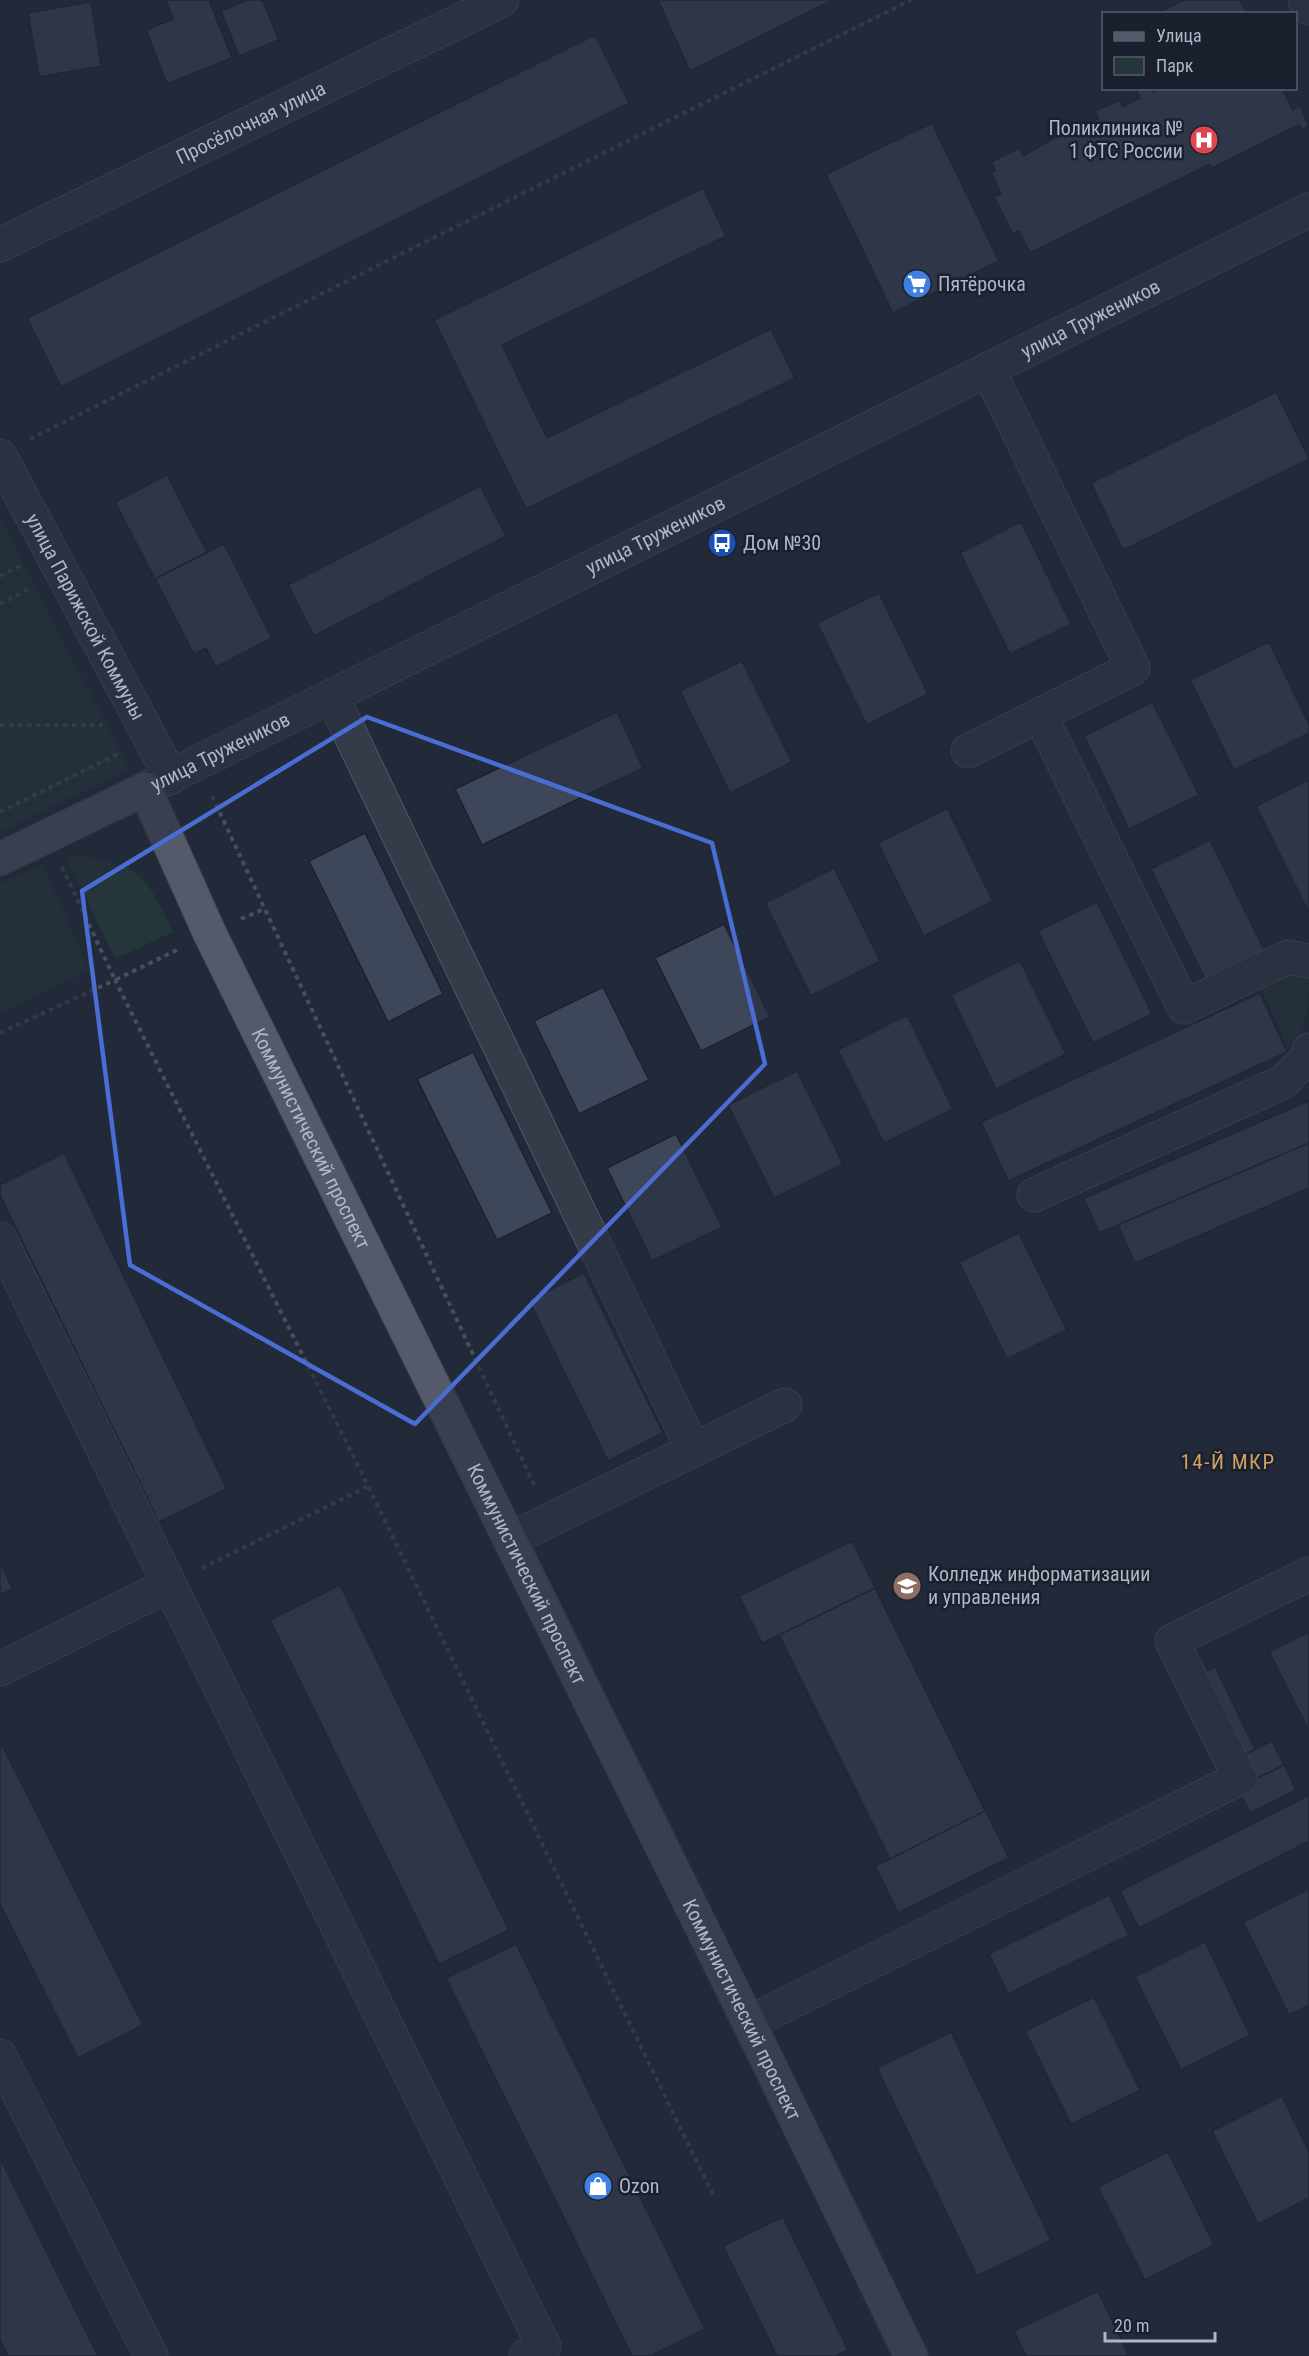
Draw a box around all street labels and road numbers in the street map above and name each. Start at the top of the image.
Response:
street label: Просёлочная улица [172,76,329,169]
street label: улица Тружеников [1017,274,1164,363]
street label: улица Тружеников [582,490,729,580]
street label: улица Парижской Коммуны [21,509,150,724]
street label: улица Тружеников [147,707,294,796]
street label: Коммунистический проспект [246,1024,376,1253]
street label: Коммунистический проспект [462,1460,591,1688]
street label: Коммунистический проспект [678,1895,806,2124]

